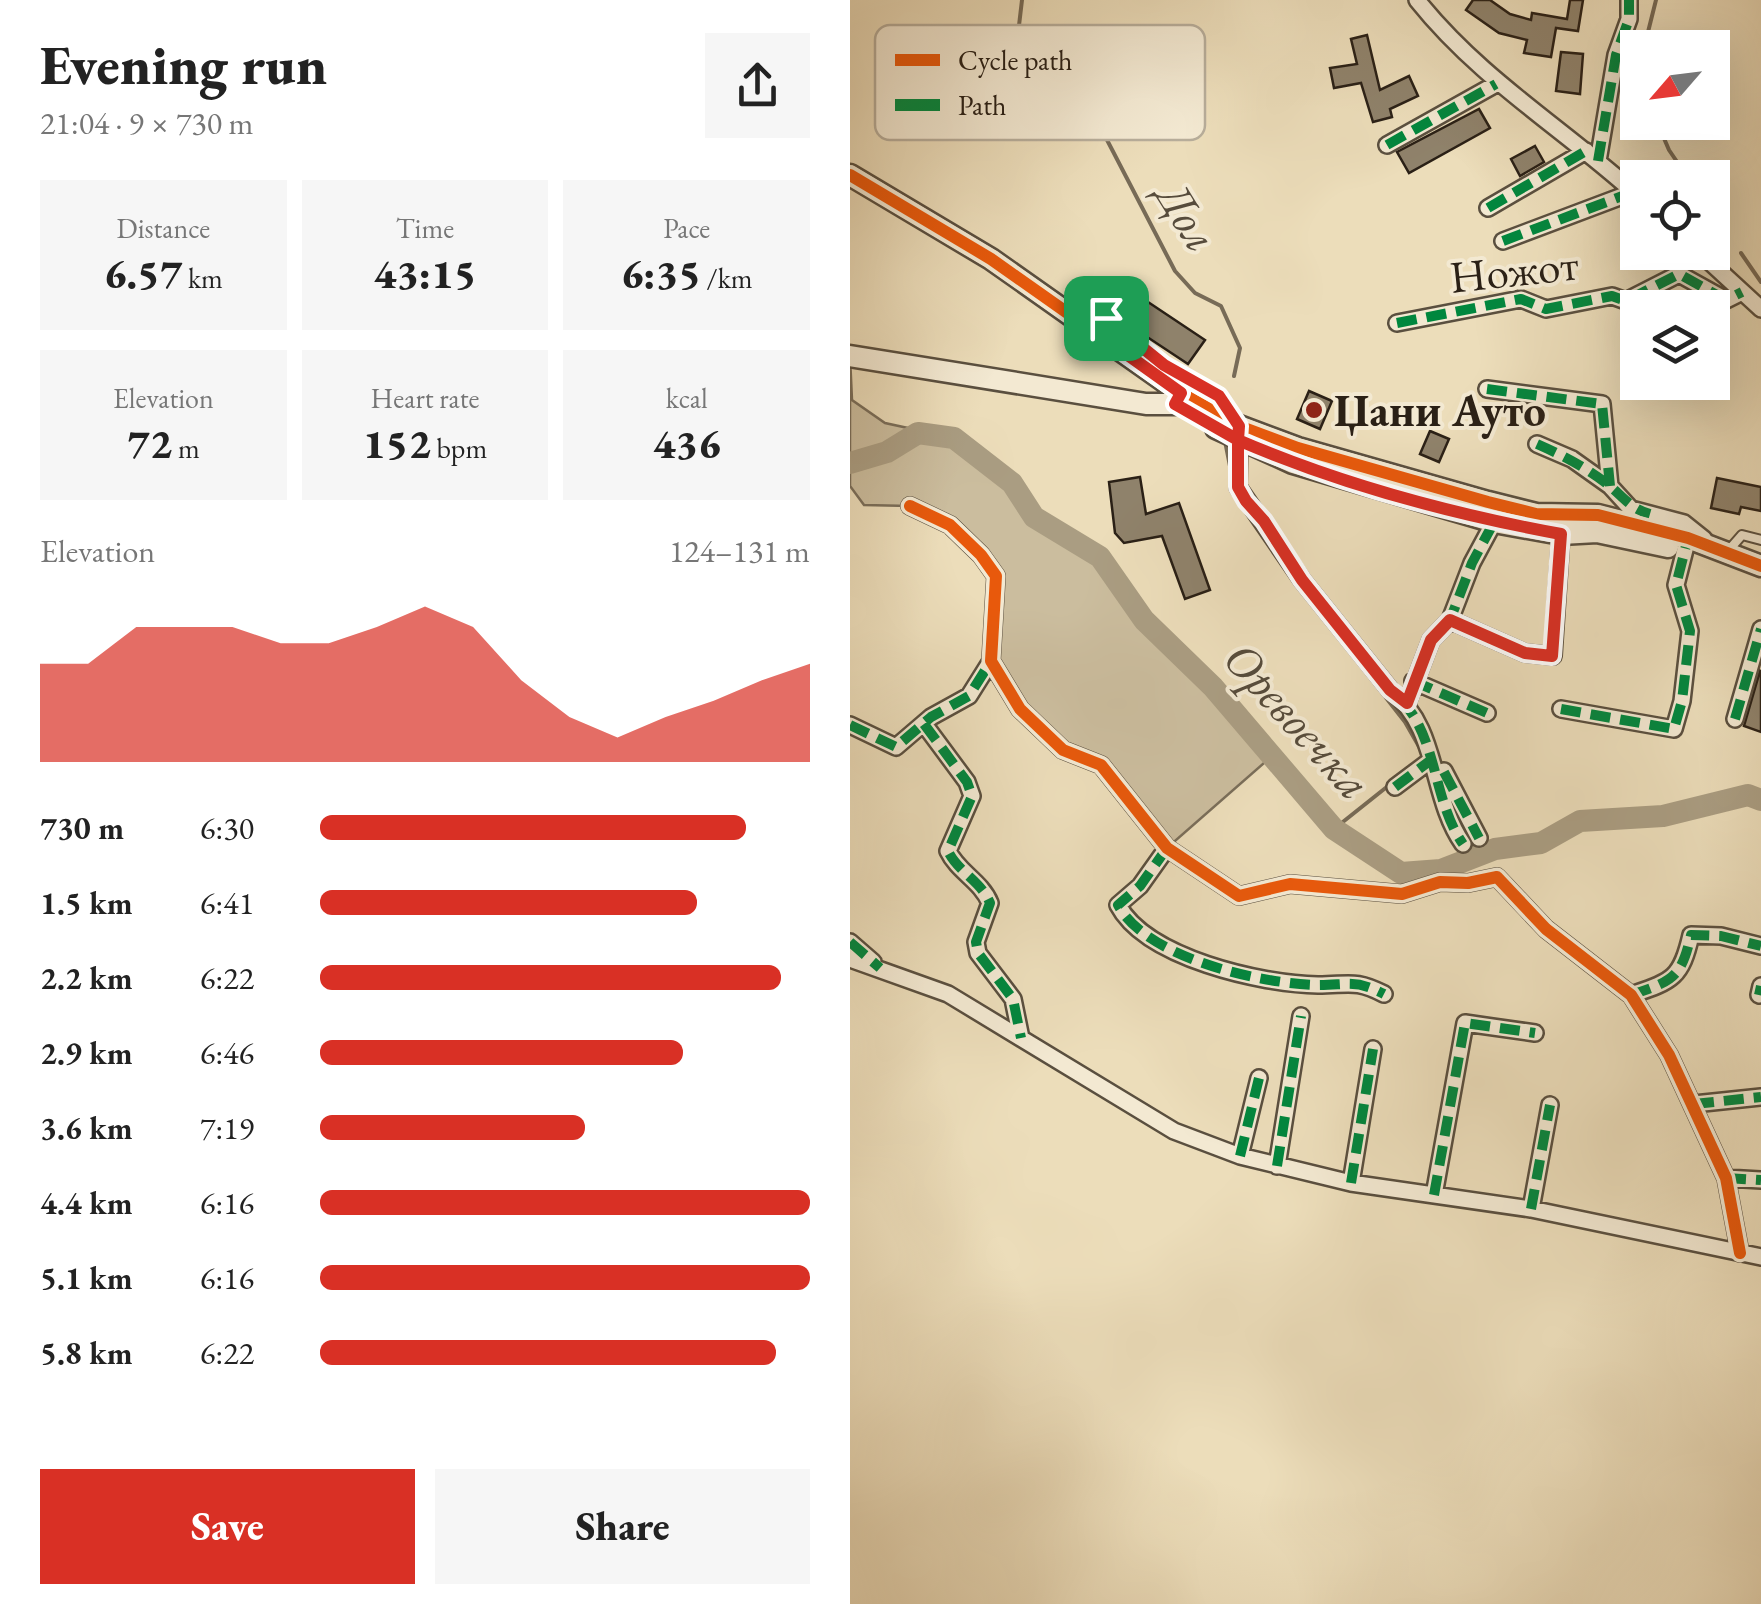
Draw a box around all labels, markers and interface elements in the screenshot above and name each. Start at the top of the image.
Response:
legend [875,25,1205,140]
text: Evening run [40,29,327,100]
north arrow [1620,30,1730,140]
map controls [1620,30,1730,400]
button: share [705,33,810,138]
text: Cycle path [958,42,1072,78]
text: Path [958,87,1006,123]
text: 21:04 · 9 × 730 m [40,102,253,144]
button: locate [1620,160,1730,270]
water label: Дол [1141,166,1233,263]
text: Distance [117,210,210,246]
text: Time [396,210,454,246]
text: Pace [663,210,710,246]
street label: Ножот [1447,234,1581,306]
text: 6.57 [104,246,182,301]
text: 43:15 [374,246,476,301]
text: 6:35 [621,246,701,301]
text: km [182,260,223,296]
text: /km [701,260,753,296]
pin [1064,276,1149,361]
button: layers [1620,290,1730,400]
icon: arrive [1079,291,1134,346]
text: Elevation [113,380,214,416]
text: Heart rate [371,380,479,416]
text: kcal [666,380,708,416]
place label: Џани Ауто [1334,381,1546,439]
marker: Џани Ауто [1303,399,1325,421]
text: 72 [127,416,172,471]
text: 152 [363,416,431,471]
text: 436 [653,416,721,471]
text: m [172,430,200,466]
text: bpm [431,430,487,466]
text: Elevation [40,530,155,572]
text: 124–131 m [669,530,810,572]
water label: Оревоечка [1211,628,1385,812]
text: 730 m [40,807,124,849]
text: 6:30 [200,807,254,849]
text: 1.5 km [40,882,133,924]
text: 6:41 [200,882,254,924]
text: 2.2 km [40,957,133,999]
text: 6:22 [200,957,254,999]
text: 2.9 km [40,1032,133,1074]
text: 6:46 [200,1032,254,1074]
text: 3.6 km [40,1107,133,1149]
text: 7:19 [200,1107,254,1149]
text: 4.4 km [40,1182,133,1224]
text: 6:16 [200,1182,254,1224]
text: 5.1 km [40,1257,133,1299]
text: 6:16 [200,1257,254,1299]
text: 5.8 km [40,1332,133,1374]
text: 6:22 [200,1332,254,1374]
button: Save [40,1469,415,1584]
button: Share [435,1469,810,1584]

